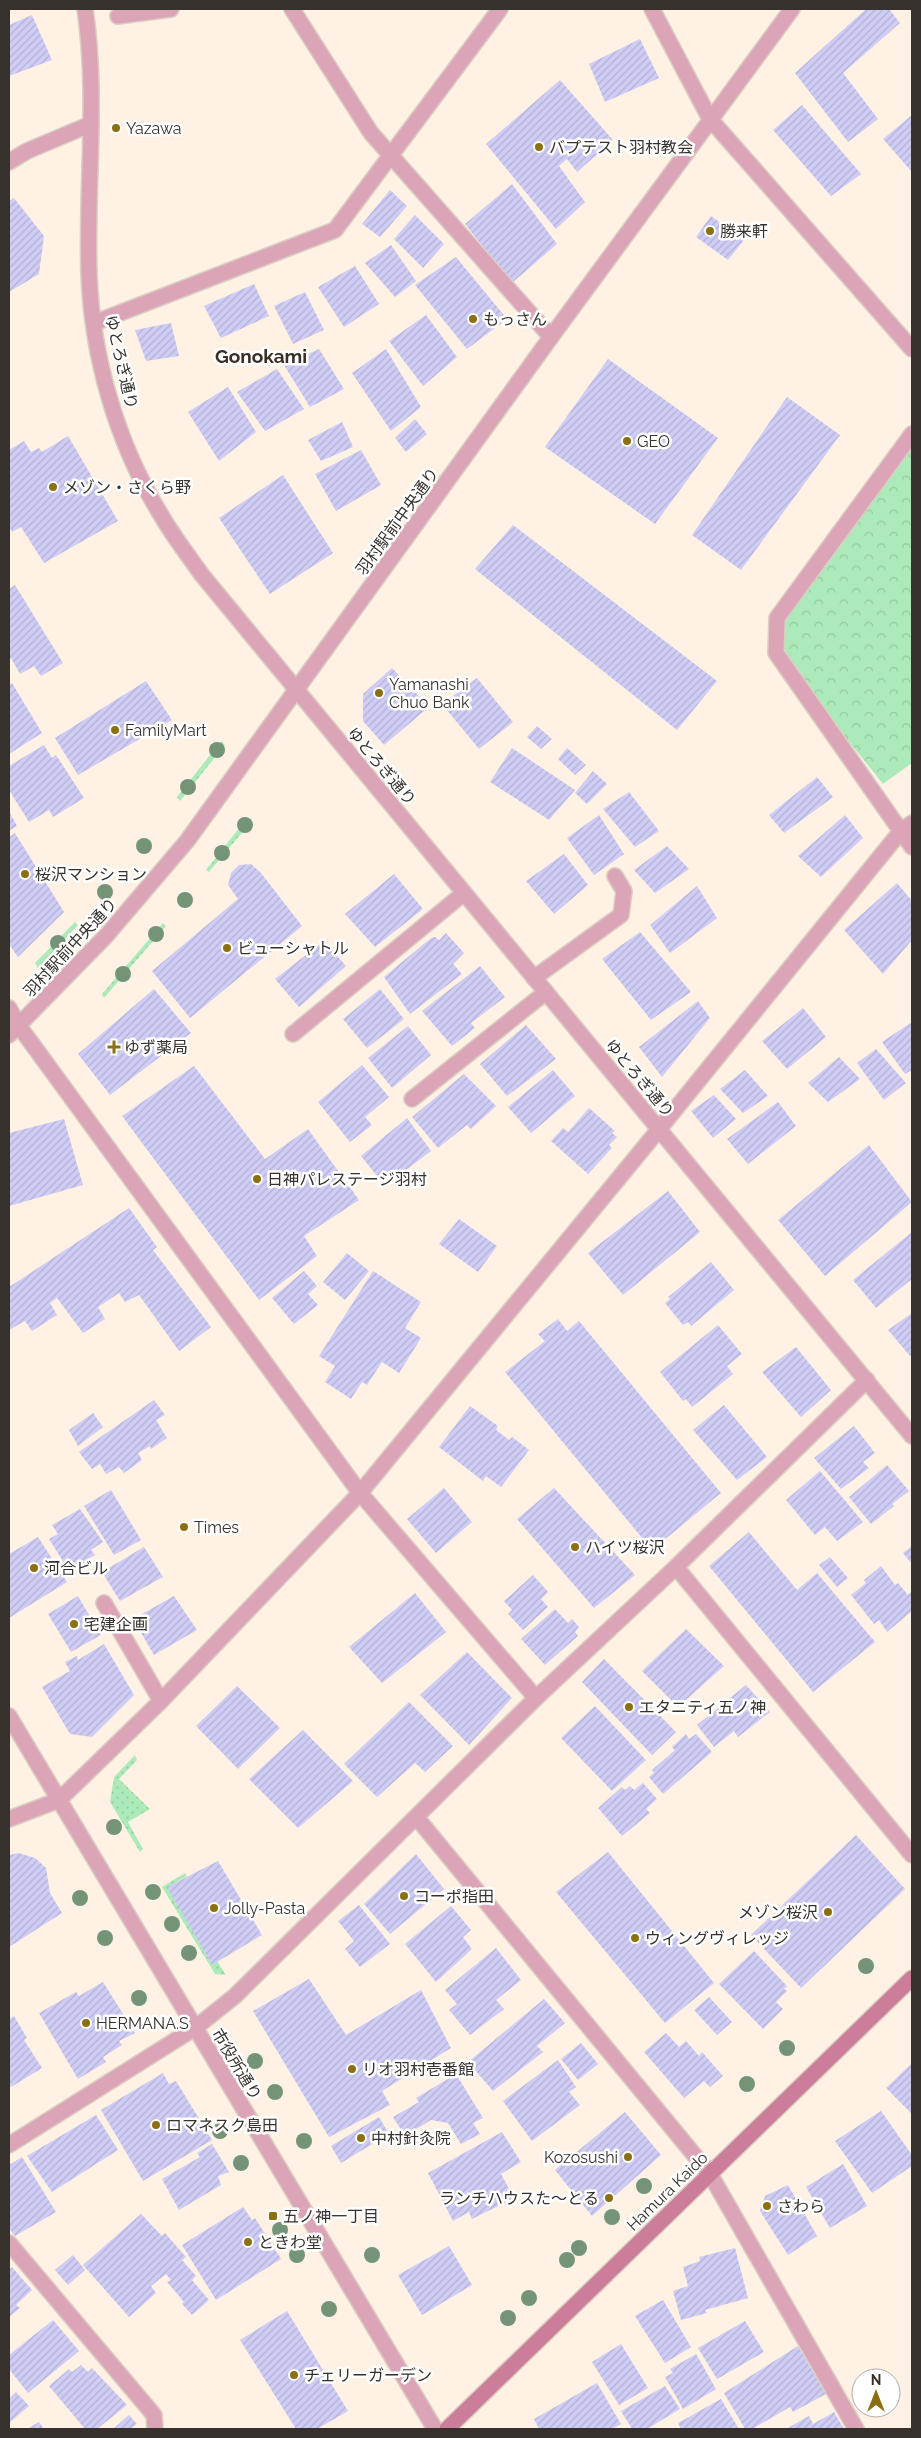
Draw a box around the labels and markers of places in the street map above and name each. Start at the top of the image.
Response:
place label: Yazawa [126,119,182,138]
marker: Yazawa [110,122,122,134]
place label: バプテスト羽村教会 [549,138,693,157]
marker: バプテスト羽村教会 [533,141,545,153]
place label: 勝来軒 [720,222,768,241]
marker: 勝来軒 [704,225,716,237]
place label: もっさん [483,310,547,329]
marker: もっさん [467,313,479,325]
place label: GEO [637,432,670,451]
marker: GEO [621,435,633,447]
place label: メゾン・さくら野 [63,478,191,497]
marker: メゾン・さくら野 [47,481,59,493]
place label: Yamanashi Chuo Bank [389,675,470,712]
marker: Yamanashi Chuo Bank [373,687,385,699]
place label: FamilyMart [125,721,207,740]
marker: FamilyMart [109,724,121,736]
place label: 桜沢マンション [35,865,147,884]
marker: 桜沢マンション [19,868,31,880]
place label: ビューシャトル [237,939,349,958]
marker: ビューシャトル [221,942,233,954]
place label: ゆず薬局 [124,1038,188,1057]
marker: ゆず薬局 [108,1041,120,1053]
place label: 日神パレステージ羽村 [267,1170,427,1189]
marker: 日神パレステージ羽村 [251,1173,263,1185]
place label: Times [194,1518,239,1537]
marker: Times [178,1521,190,1533]
place label: ハイツ桜沢 [585,1538,665,1557]
marker: ハイツ桜沢 [569,1541,581,1553]
place label: 河合ビル [44,1559,108,1578]
marker: 河合ビル [28,1562,40,1574]
place label: 宅建企画 [84,1615,148,1634]
marker: 宅建企画 [68,1618,80,1630]
place label: エタニティ五ノ神 [639,1698,766,1717]
marker: エタニティ五ノ神 [623,1701,635,1713]
place label: コーポ指田 [414,1887,494,1906]
marker: コーポ指田 [398,1890,410,1902]
place label: Jolly-Pasta [224,1899,305,1918]
marker: Jolly-Pasta [208,1902,220,1914]
place label: メゾン桜沢 [738,1903,818,1922]
marker: メゾン桜沢 [822,1906,834,1918]
place label: ウィングヴィレッジ [645,1929,789,1948]
marker: ウィングヴィレッジ [629,1932,641,1944]
place label: HERMANA.S [96,2014,189,2033]
marker: HERMANA.S [80,2017,92,2029]
place label: リオ羽村壱番館 [362,2060,474,2079]
marker: リオ羽村壱番館 [346,2063,358,2075]
place label: ロマネスク島田 [166,2116,278,2135]
marker: ロマネスク島田 [150,2119,162,2131]
place label: 中村針灸院 [371,2129,451,2148]
marker: 中村針灸院 [355,2132,367,2144]
place label: Kozosushi [544,2148,618,2167]
marker: Kozosushi [622,2151,634,2163]
place label: ランチハウスた〜とる [439,2189,599,2208]
marker: ランチハウスた〜とる [603,2192,615,2204]
place label: さわら [777,2197,825,2216]
marker: さわら [761,2200,773,2212]
place label: 五ノ神一丁目 [283,2207,379,2226]
marker: 五ノ神一丁目 [267,2210,279,2222]
place label: ときわ堂 [258,2233,322,2252]
marker: ときわ堂 [242,2236,254,2248]
place label: チェリーガーデン [304,2366,432,2385]
marker: チェリーガーデン [288,2369,300,2381]

